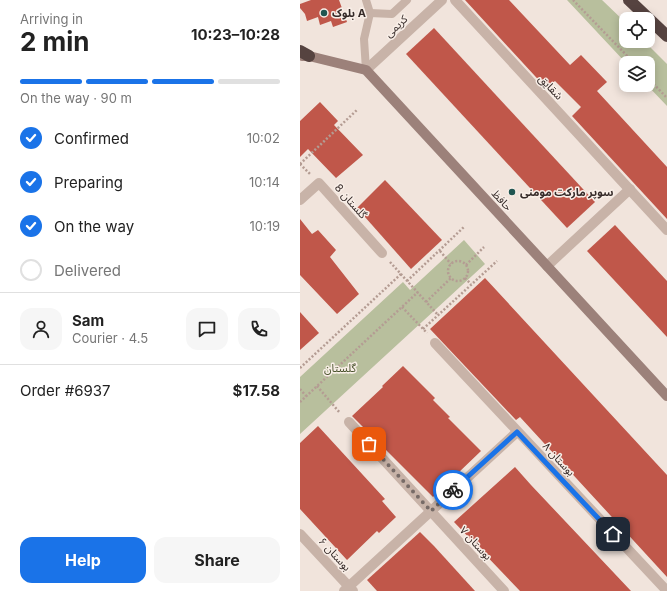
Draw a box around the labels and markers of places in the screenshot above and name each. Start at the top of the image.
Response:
place label: بلوک A [332,6,366,20]
marker: بلوک A [319,8,329,18]
place label: سوپر مارکت مومنی [520,185,613,200]
marker: سوپر مارکت مومنی [507,187,517,197]
pin [352,427,386,461]
pin [596,517,630,551]

